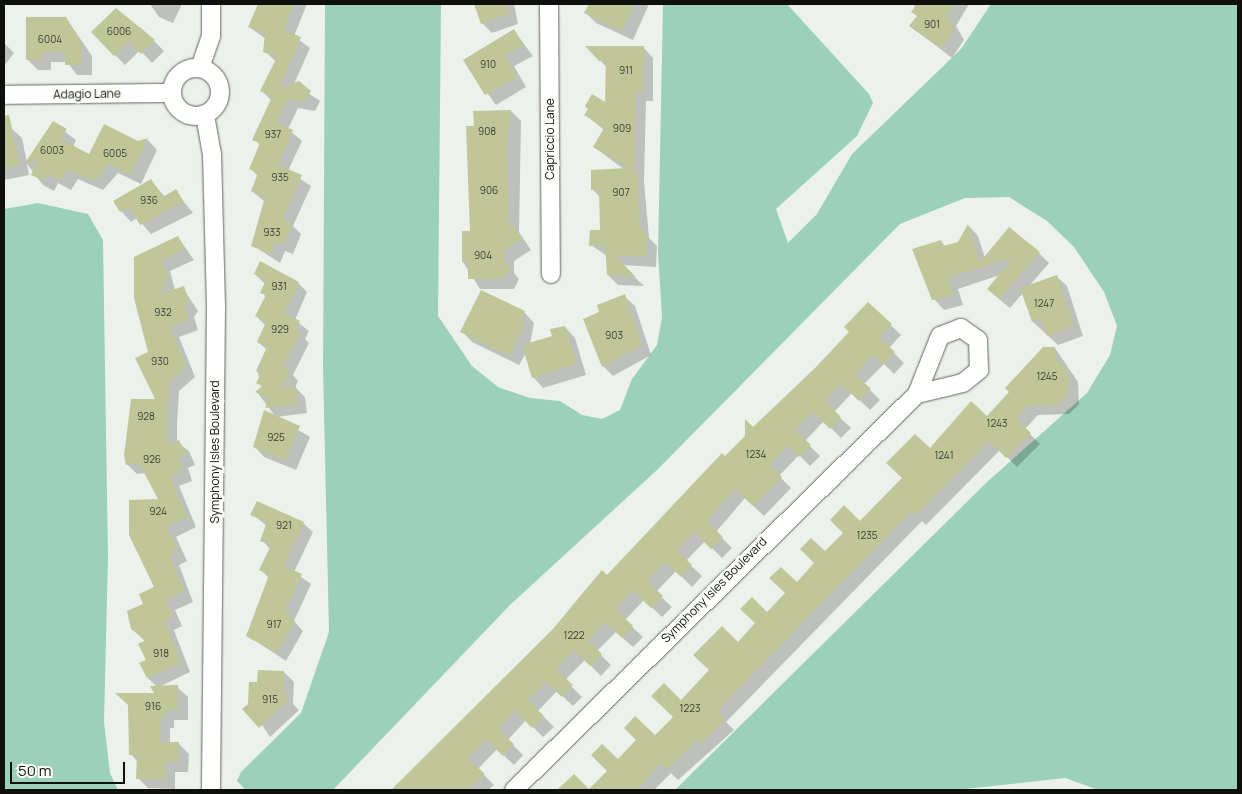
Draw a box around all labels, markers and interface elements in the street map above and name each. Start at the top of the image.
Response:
house number: 901 [924,19,940,31]
house number: 6006 [107,26,131,38]
house number: 6004 [38,34,62,46]
house number: 910 [480,59,496,71]
house number: 911 [619,65,633,77]
street label: Adagio Lane [53,86,121,102]
street label: Capriccio Lane [543,98,557,180]
house number: 909 [613,123,631,135]
house number: 908 [478,126,496,138]
house number: 937 [265,129,281,141]
house number: 6003 [40,145,64,157]
house number: 6005 [103,148,127,160]
house number: 935 [271,172,289,184]
house number: 906 [480,185,498,197]
house number: 907 [612,187,630,199]
house number: 936 [140,195,158,207]
house number: 933 [263,227,281,239]
house number: 904 [474,250,492,262]
house number: 931 [271,281,287,293]
house number: 1247 [1034,298,1054,310]
house number: 932 [154,307,172,319]
house number: 929 [271,324,289,336]
house number: 903 [605,330,623,342]
house number: 930 [151,356,169,368]
house number: 1245 [1036,371,1058,383]
street label: Symphony Isles Boulevard [208,380,222,524]
house number: 928 [137,411,155,423]
house number: 1243 [987,418,1007,430]
house number: 925 [267,432,285,444]
house number: 1234 [745,449,767,461]
house number: 1241 [934,450,954,462]
house number: 926 [143,454,161,466]
house number: 924 [149,506,167,518]
house number: 921 [276,520,292,532]
house number: 1235 [857,530,877,542]
street label: Symphony Isles Boulevard [658,534,770,646]
house number: 917 [266,619,282,631]
house number: 1222 [564,630,584,642]
house number: 918 [153,648,169,660]
house number: 915 [262,694,278,706]
house number: 916 [145,701,161,713]
house number: 1223 [680,703,700,715]
scale bar [12,752,128,784]
text: 50 m [18,760,52,781]

